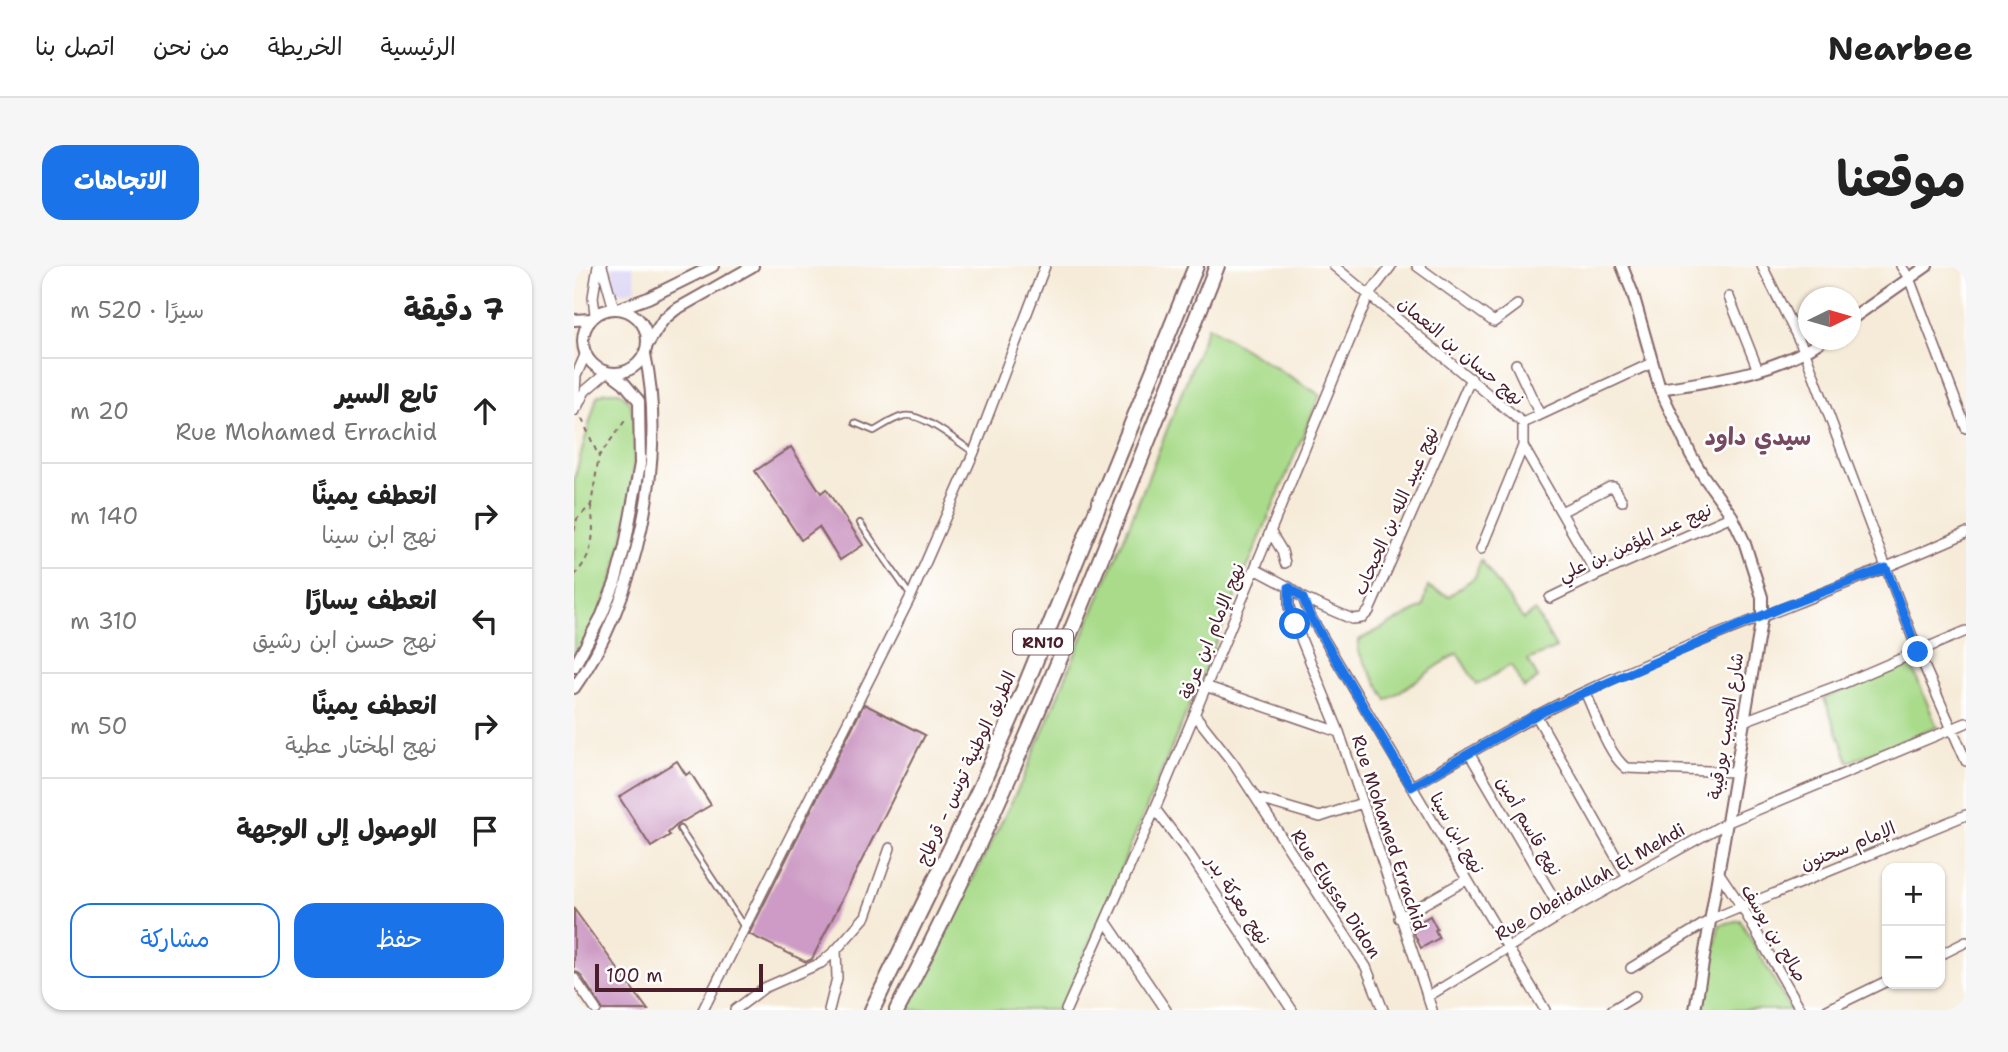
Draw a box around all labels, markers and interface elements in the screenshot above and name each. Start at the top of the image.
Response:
text: Nearbee [1828,26,1973,71]
text: اتصل بنا [35,31,115,63]
text: من نحن [153,31,230,63]
text: الخريطة [268,31,343,63]
text: الرئيسية [381,31,456,63]
button: الاتجاهات [42,145,199,220]
text: موقعنا [1836,146,1966,212]
north arrow [1798,287,1861,350]
text: 7 دقيقة [403,289,504,330]
street label: نهج حسان بن النعمان [1393,291,1529,411]
text: سيرًا · 520 m [70,295,204,325]
text: تابع السير [335,376,437,411]
icon: ahead [466,392,504,430]
text: 20 m [70,396,129,426]
text: Rue Mohamed Errachid [175,417,437,447]
district label: سيدي داود [1705,421,1811,455]
street label: نهج عبيد الله بن الحبحاب [1348,423,1444,599]
text: انعطف يمينًا [312,477,437,512]
icon: right [466,497,504,535]
street label: نهج عبد المؤمن بن علي [1555,497,1717,590]
text: 140 m [70,501,138,531]
text: نهج ابن سينا [322,520,437,550]
street label: نهج الإمام ابن عرفة [1174,559,1252,703]
text: انعطف يسارًا [305,582,437,617]
icon: left [466,602,504,640]
text: 310 m [70,606,138,636]
route start [1279,608,1310,639]
text: نهج حسن ابن رشيق [252,625,437,655]
road number: RN10 [1013,630,1073,654]
route end [1902,636,1933,667]
street label: شارع الحبيب بورقيبة [1703,651,1749,801]
street label: الطريق الوطنية تونس - قرطاج [910,667,1022,869]
text: انعطف يمينًا [312,687,437,722]
icon: right [466,707,504,745]
text: 50 m [70,711,128,741]
text: نهج المختار عطية [285,730,437,760]
street label: Rue Mohamed Errachid [1346,732,1432,934]
street label: نهج قاسم أمين [1489,772,1567,881]
street label: نهج ابن سينا [1424,788,1490,878]
text: الوصول إلى الوجهة [236,811,437,846]
icon: arrive [466,812,504,850]
street label: الإمام سحنون [1797,816,1900,878]
street label: Rue Obeidallah El Mehdi [1490,818,1690,946]
street label: Rue Elyssa Didon [1285,825,1387,963]
street label: نهج معركة بدر [1199,849,1276,949]
map controls [1882,863,1945,989]
button: + [1882,863,1945,926]
street label: صالح بن يوسف [1735,880,1813,986]
button: مشاركة [70,903,280,978]
button: حفظ [294,903,504,978]
button: − [1882,926,1945,989]
scale bar [595,961,763,993]
text: 100 m [606,963,663,988]

